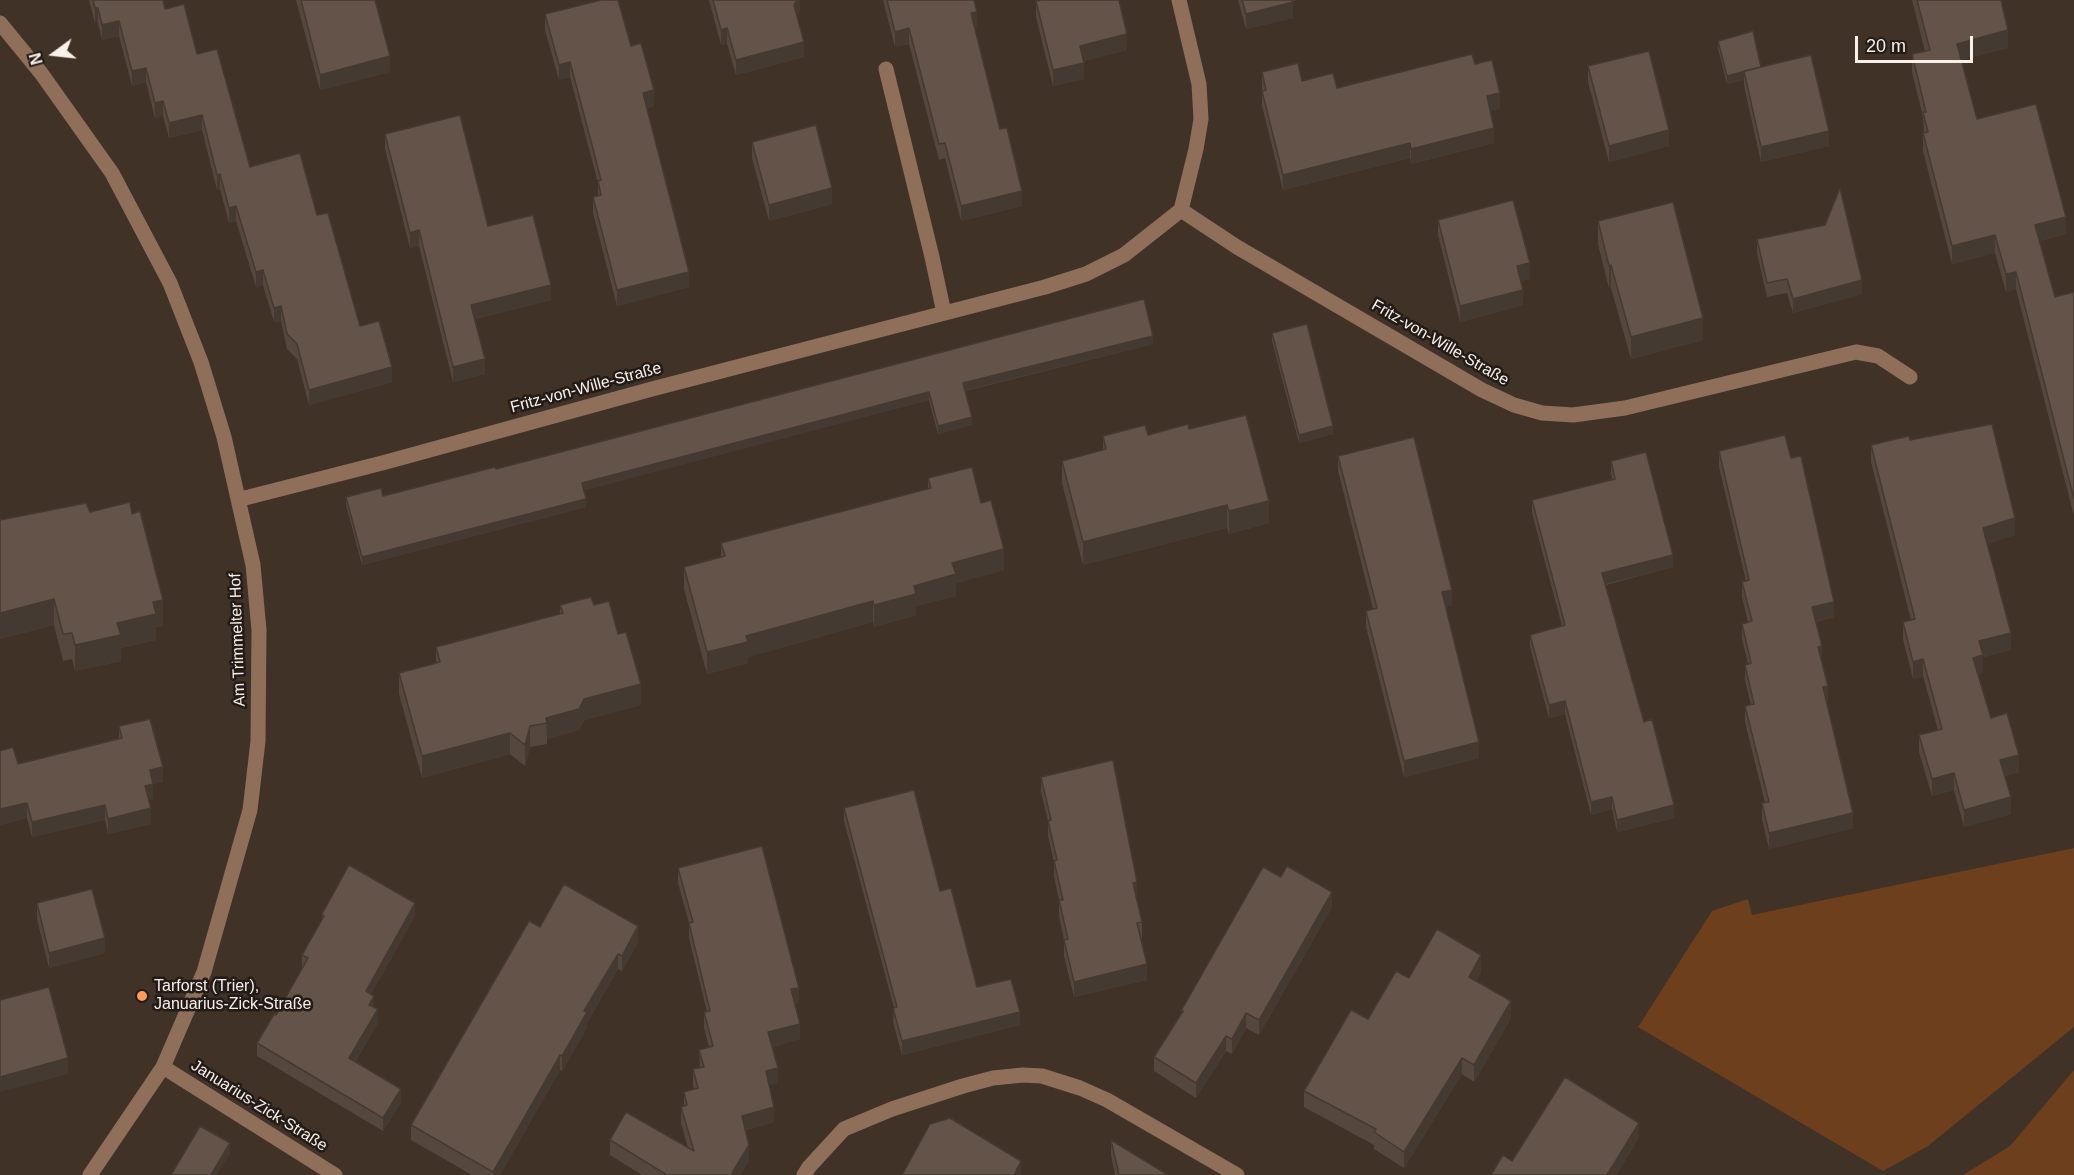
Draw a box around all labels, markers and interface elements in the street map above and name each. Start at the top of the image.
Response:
north arrow [24,24,84,84]
scale bar [1858,24,1976,62]
text: 20 m [1866,36,1906,56]
text: N [26,51,46,67]
street label: Fritz-von-Wille-Straße [1368,296,1512,390]
street label: Fritz-von-Wille-Straße [508,359,664,417]
street label: Am Trimmelter Hof [226,573,250,707]
place label: Tarforst (Trier), Januarius-Zick-Straße [154,977,311,1015]
marker: Tarforst (Trier), Januarius-Zick-Straße [135,989,149,1003]
street label: Januarius-Zick-Straße [187,1056,331,1156]

